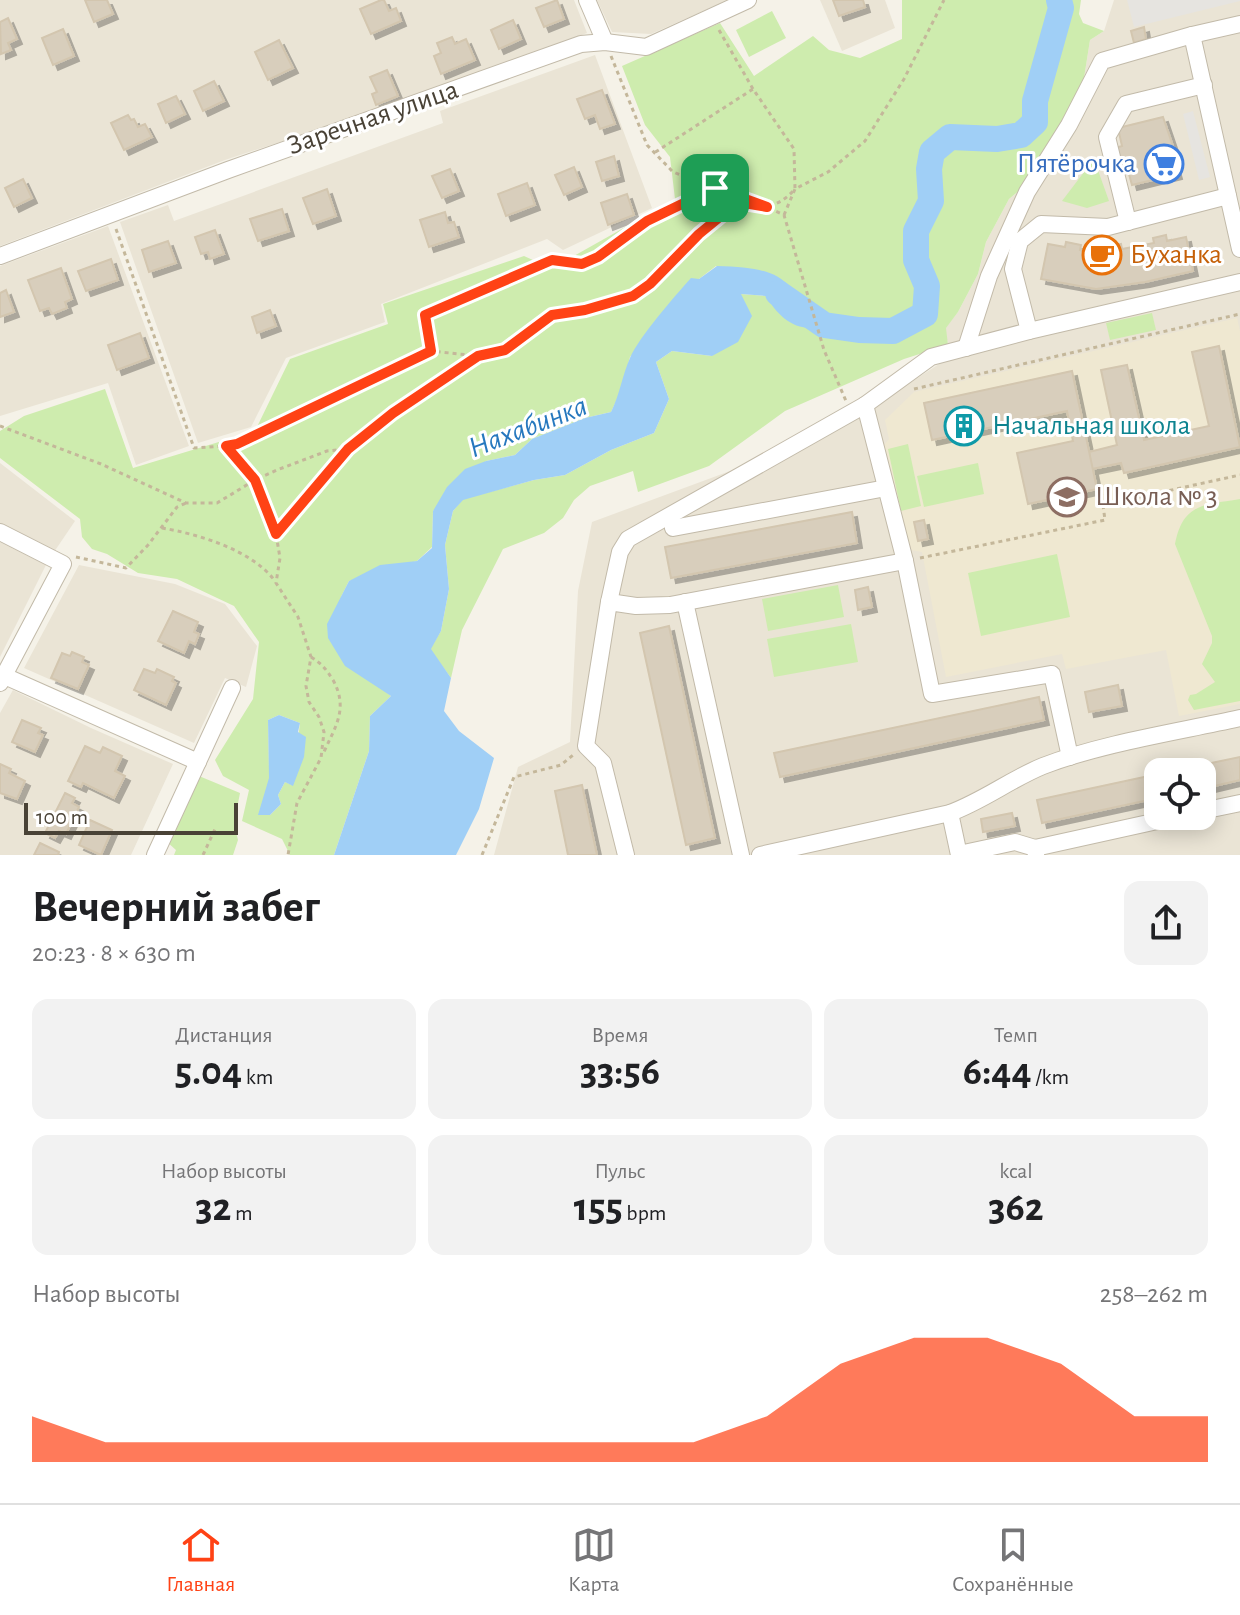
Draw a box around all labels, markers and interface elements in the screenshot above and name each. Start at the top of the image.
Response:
street label: Заречная улица [284,76,462,160]
supermarket icon: Пятёрочка [1143,143,1185,185]
place label: Пятёрочка [1017,150,1136,178]
pin [681,154,749,222]
icon: arrive [693,166,737,210]
cafe icon: Буханка [1081,234,1123,276]
place label: Буханка [1130,241,1222,269]
water label: Нахабинка [465,391,591,463]
building icon: Начальная школа [943,405,985,447]
place label: Начальная школа [992,412,1191,440]
school or university icon: Школа № 3 [1046,476,1088,518]
place label: Школа № 3 [1095,483,1218,511]
map controls [1144,758,1216,830]
button: locate [1144,758,1216,830]
scale bar [24,799,238,835]
text: 100 m [36,806,88,828]
button: share [1124,881,1208,965]
text: Вечерний забег [32,886,320,930]
text: 20:23 · 8 × 630 m [32,940,196,966]
text: Дистанция [175,1024,273,1046]
text: Время [591,1024,649,1046]
text: Темп [994,1024,1038,1046]
text: 5.04 [175,1052,242,1092]
text: 33:56 [580,1052,660,1092]
text: 6:44 [963,1052,1032,1092]
text: km [242,1066,273,1088]
text: /km [1032,1066,1069,1088]
text: Набор высоты [161,1160,287,1182]
text: Пульс [594,1160,646,1182]
text: kcal [999,1160,1033,1182]
text: 32 [195,1188,231,1228]
text: 155 [574,1188,623,1228]
text: 362 [988,1188,1044,1228]
text: m [231,1202,253,1224]
text: bpm [623,1202,666,1224]
text: Набор высоты [32,1281,181,1307]
text: 258–262 m [1100,1281,1208,1307]
tab: Главная [166,1523,235,1597]
tab: Карта [568,1523,620,1597]
tab: Сохранённые [952,1523,1074,1597]

